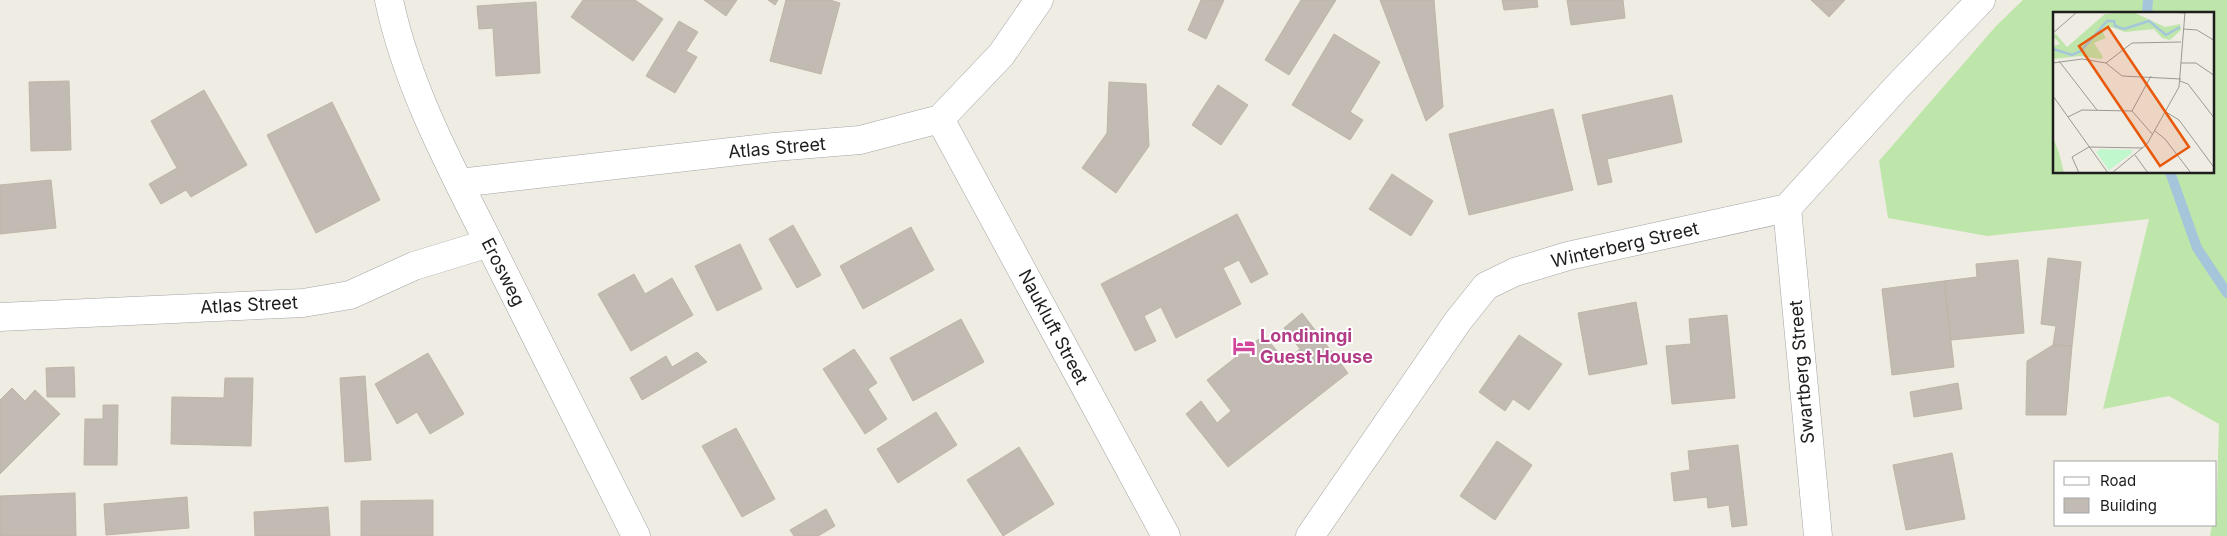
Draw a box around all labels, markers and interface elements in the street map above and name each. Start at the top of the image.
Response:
inset map [2053,12,2214,174]
street label: Atlas Street [727,133,827,162]
street label: Winterberg Street [1549,217,1701,272]
street label: Erosweg [477,234,529,309]
street label: Naukluft Street [1014,266,1093,388]
street label: Atlas Street [200,291,298,318]
street label: Swartberg Street [1785,299,1818,445]
place label: Londiningi Guest House [1260,325,1373,367]
hotel icon: Londiningi Guest House [1231,333,1257,359]
legend [2054,461,2217,526]
text: Road [2100,471,2136,490]
text: Building [2100,496,2157,515]

